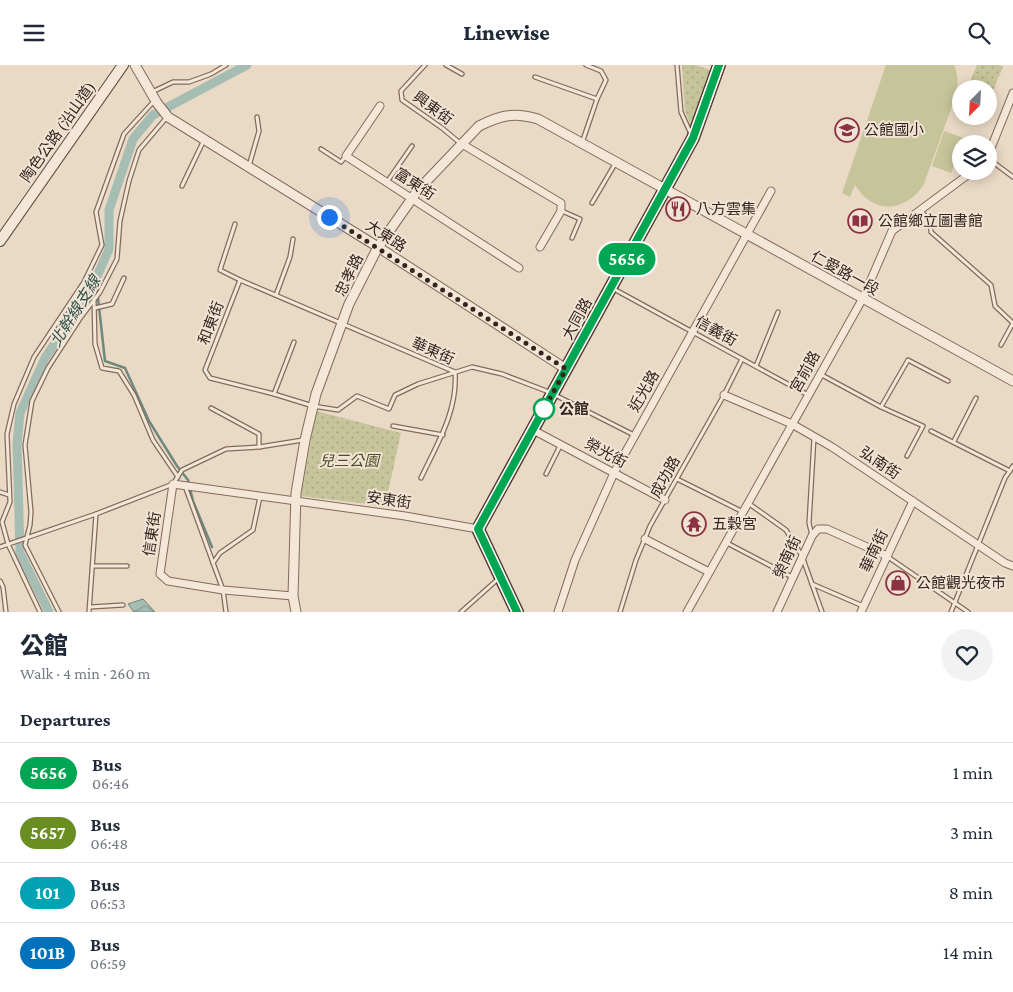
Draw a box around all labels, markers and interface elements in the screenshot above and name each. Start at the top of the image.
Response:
icon: menu [20,19,48,47]
icon: search [965,19,993,47]
text: Linewise [463,20,550,45]
street label: 陶色公路 (沿山道) [17,79,99,186]
north arrow [952,80,998,125]
map controls [952,80,997,180]
street label: 興東街 [410,88,456,128]
school or university icon: 公館國小 [834,117,860,143]
place label: 公館國小 [864,122,924,138]
button: layers [952,135,997,180]
street label: 富東街 [392,165,438,203]
restaurant icon: 八方雲集 [665,196,691,222]
place label: 八方雲集 [696,201,756,217]
your location [317,205,342,230]
library icon: 公館鄉立圖書館 [847,208,873,234]
place label: 公館鄉立圖書館 [878,213,983,229]
street label: 大東路 [363,217,409,255]
line badge: 5656 [592,243,662,275]
street label: 仁愛路一段 [808,248,882,298]
text: 5656 [608,249,646,269]
street label: 忠孝路 [332,251,366,299]
water label: 北幹線支線 [47,271,104,349]
street label: 大同路 [559,295,595,343]
street label: 和東街 [195,299,227,347]
street label: 信義街 [692,313,740,349]
street label: 華東街 [409,335,457,367]
street label: 宮前路 [787,348,823,396]
street label: 近光路 [626,368,662,414]
marker: 公館 [533,398,555,420]
place label: 公館 [559,401,589,417]
street label: 榮光街 [582,435,630,471]
street label: 弘南街 [857,444,903,482]
park label: 兒三公園 [319,453,381,469]
street label: 成功路 [647,453,683,501]
street label: 安東街 [366,489,412,511]
street label: 信東街 [141,511,163,557]
temple icon: 五穀宮 [681,511,707,537]
place label: 五穀宮 [712,516,757,532]
street label: 華南街 [857,527,891,575]
street label: 榮南街 [770,533,804,581]
shop icon: 公館觀光夜市 [885,570,911,596]
place label: 公館觀光夜市 [916,575,1006,591]
button: heart [941,629,993,681]
text: 公館 [20,632,68,659]
text: Walk · 4 min · 260 m [20,665,150,682]
text: Departures [20,709,111,730]
text: Bus [92,754,122,775]
text: 1 min [953,762,993,783]
text: 5656 [30,763,67,783]
text: 06:46 [92,775,129,792]
text: Bus [91,814,120,835]
text: 3 min [950,822,993,843]
text: 5657 [30,823,66,843]
text: 06:48 [91,835,128,852]
text: Bus [90,874,120,895]
text: 8 min [949,882,993,903]
text: 101 [35,883,60,903]
text: 06:53 [90,895,126,912]
text: Bus [90,934,120,955]
text: 14 min [943,942,993,963]
text: 101B [30,943,65,963]
text: 06:59 [90,955,126,972]

